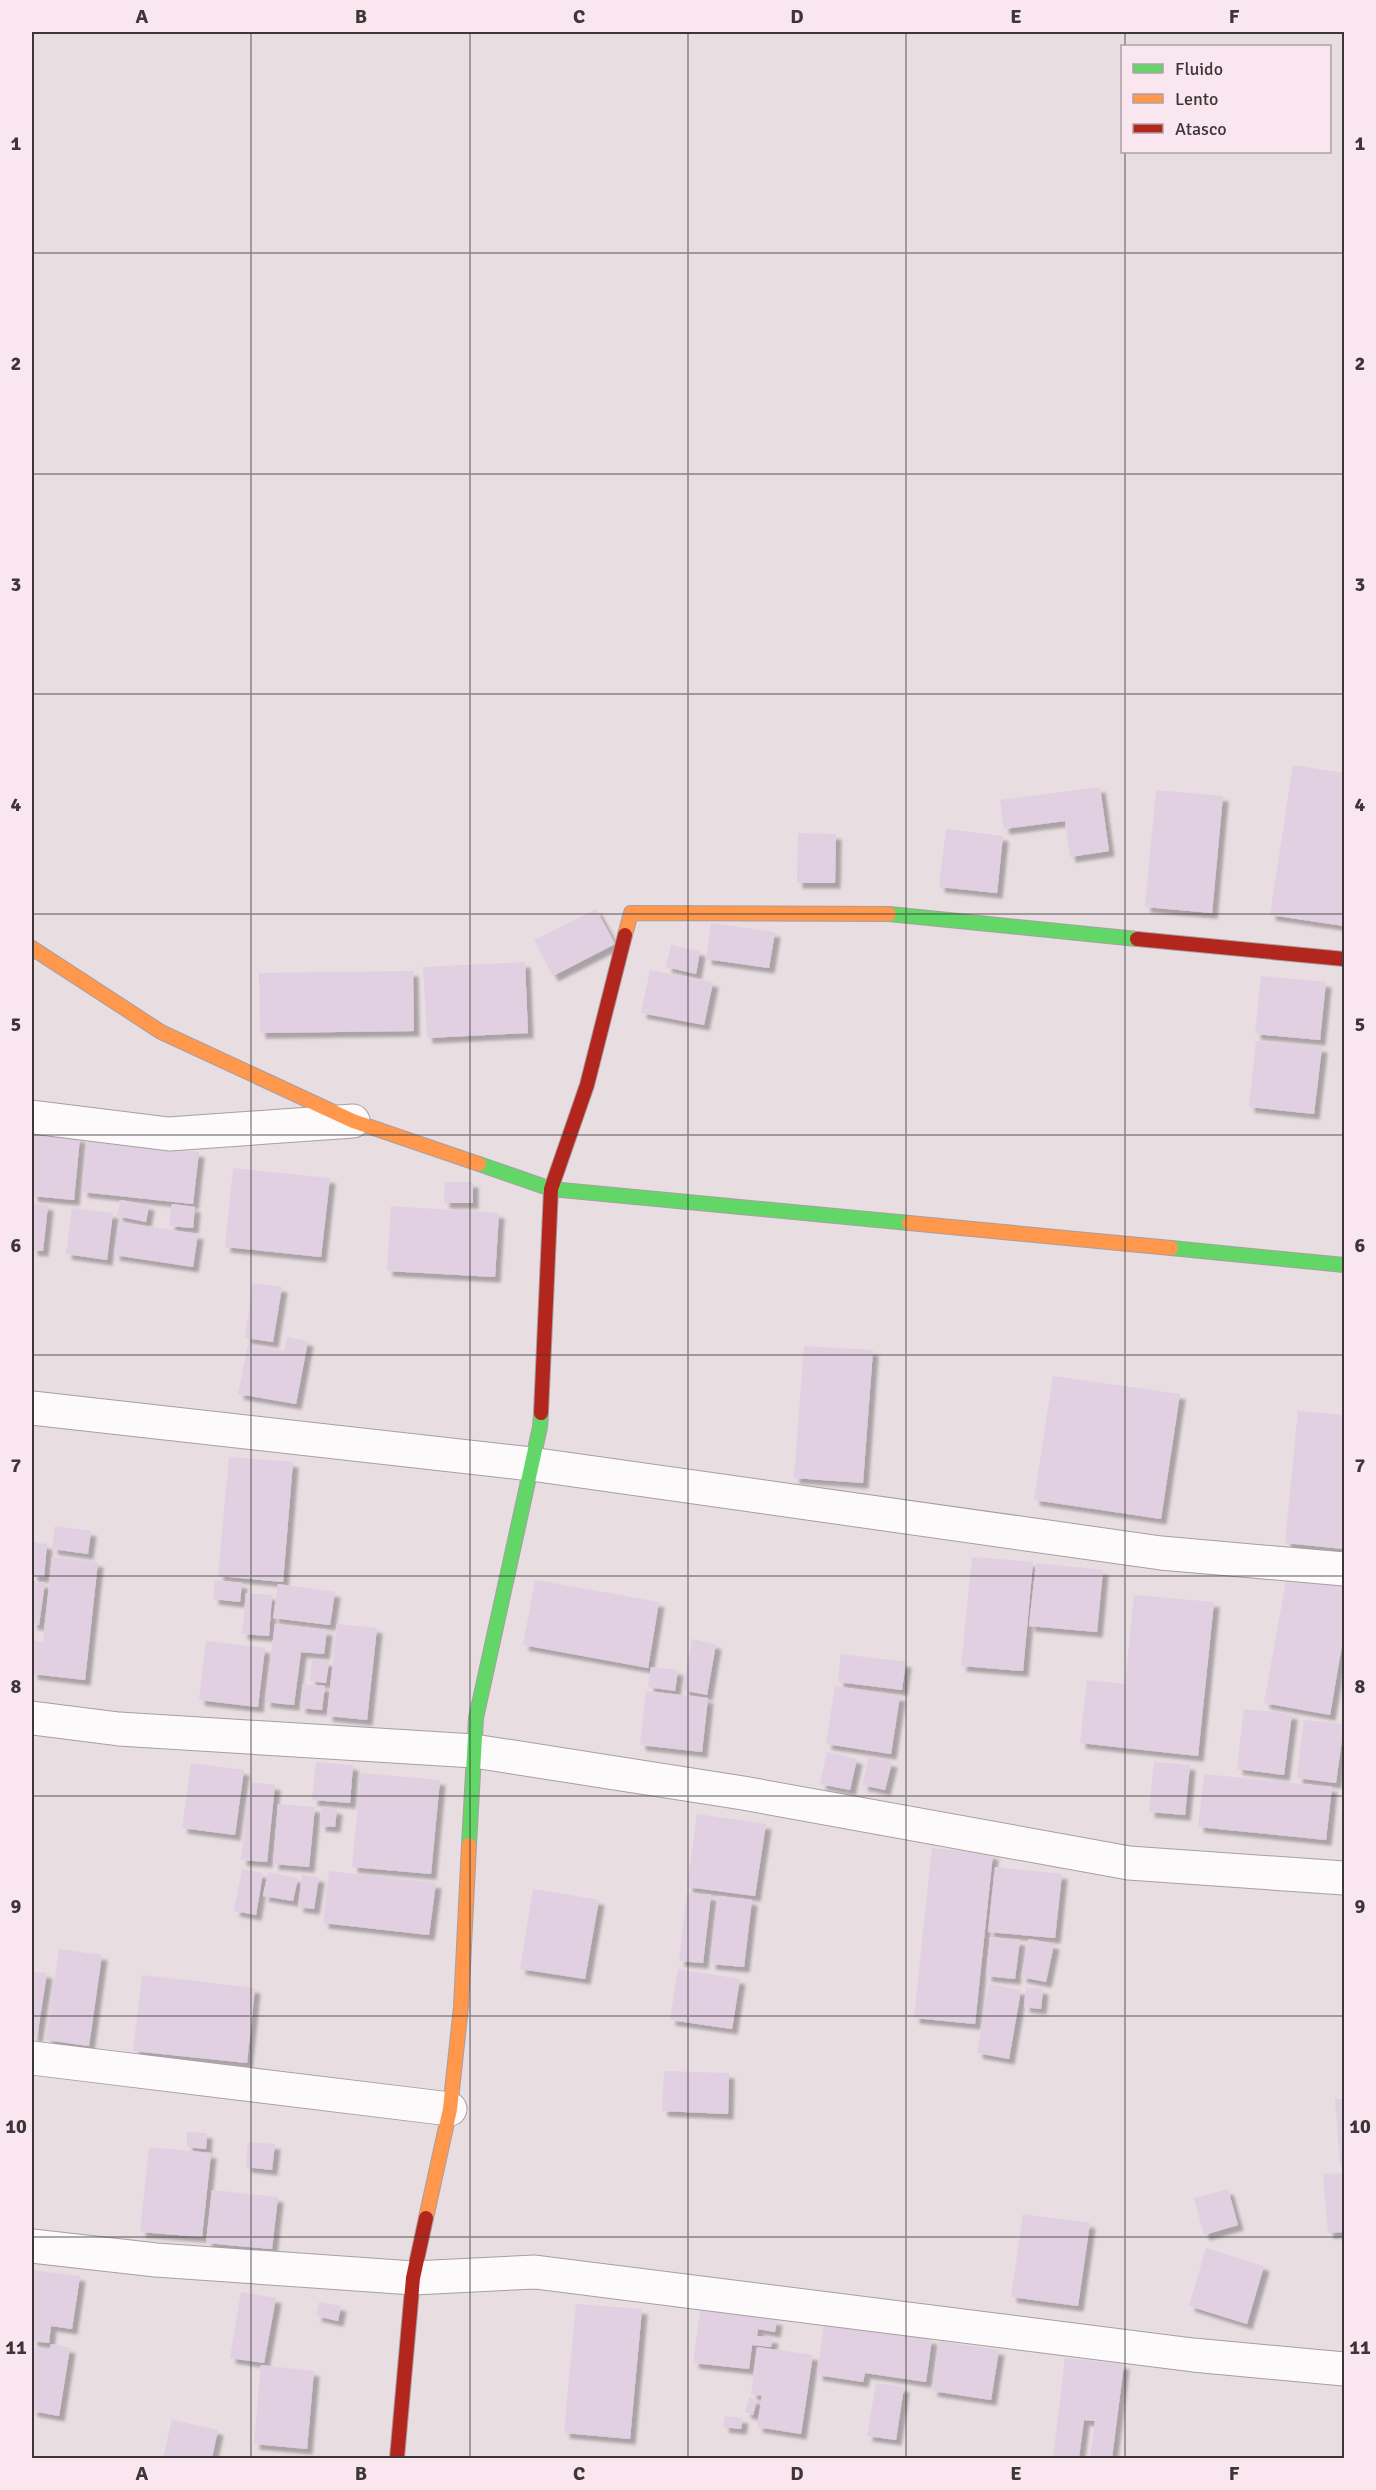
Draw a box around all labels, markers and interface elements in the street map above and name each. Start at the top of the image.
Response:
text: A [136,4,149,29]
text: B [355,4,367,29]
text: C [573,4,585,29]
text: D [790,4,804,29]
text: E [1010,4,1022,29]
text: F [1229,4,1240,29]
legend [1121,45,1331,153]
text: Fluido [1175,58,1223,80]
text: Lento [1175,88,1218,110]
text: Atasco [1175,118,1227,140]
text: 1 [11,131,22,156]
text: 1 [1355,131,1366,156]
text: 2 [11,351,21,376]
text: 2 [1355,351,1365,376]
text: 3 [11,572,21,597]
text: 3 [1355,572,1365,597]
text: 4 [11,792,22,817]
text: 4 [1355,792,1366,817]
text: 5 [11,1012,21,1037]
text: 5 [1355,1012,1365,1037]
text: 6 [11,1233,22,1258]
text: 6 [1355,1233,1366,1258]
text: 7 [11,1453,22,1478]
text: 7 [1355,1453,1366,1478]
text: 8 [11,1674,22,1699]
text: 8 [1355,1674,1366,1699]
text: 9 [11,1894,22,1919]
text: 9 [1355,1894,1366,1919]
text: 10 [5,2114,27,2139]
text: 10 [1349,2114,1371,2139]
text: 11 [5,2335,27,2360]
text: 11 [1349,2335,1371,2360]
text: A [136,2461,149,2486]
text: B [355,2461,367,2486]
text: C [573,2461,585,2486]
text: D [790,2461,804,2486]
text: E [1010,2461,1022,2486]
text: F [1229,2461,1240,2486]

